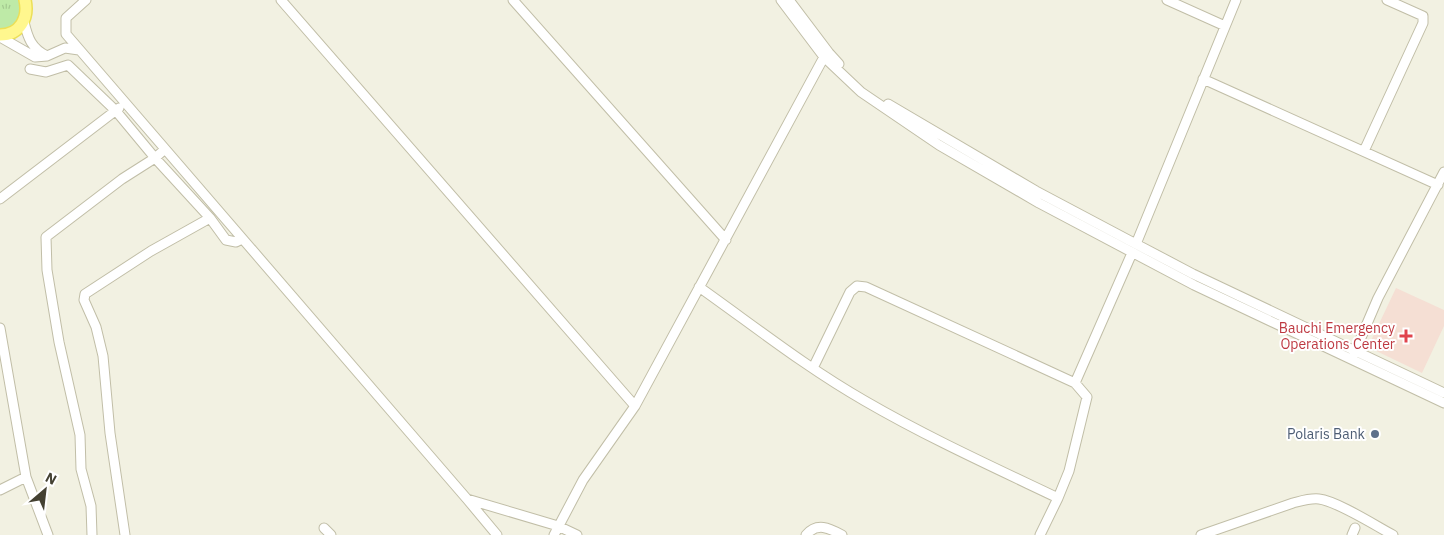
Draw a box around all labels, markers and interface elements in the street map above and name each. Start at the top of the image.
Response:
place label: Bauchi Emergency Operations Center [1279,319,1395,353]
marker: Bauchi Emergency Operations Center [1399,329,1413,343]
place label: Polaris Bank [1287,425,1366,443]
marker: Polaris Bank [1369,428,1381,440]
north arrow [20,465,70,515]
text: N [42,468,60,489]

